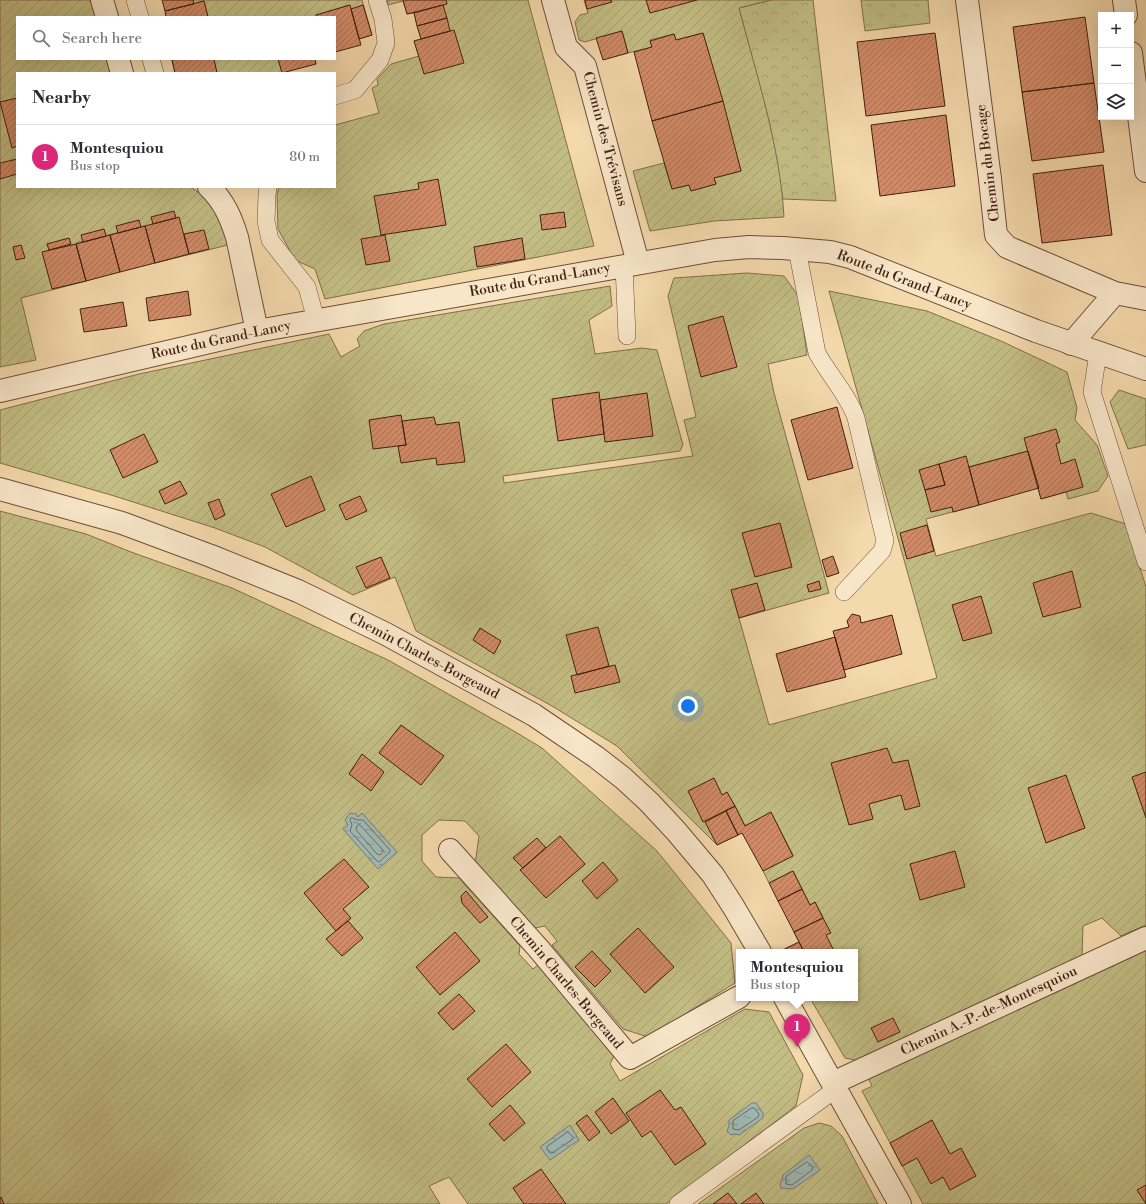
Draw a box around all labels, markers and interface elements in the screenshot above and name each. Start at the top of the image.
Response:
map controls [1098,12,1134,120]
button: + [1098,12,1134,48]
search box [16,16,336,60]
icon: search [30,27,52,49]
text: Search here [62,29,142,48]
button: − [1098,48,1134,84]
street label: Chemin des Trévisans [578,70,632,208]
button: layers [1098,84,1134,120]
text: Nearby [32,87,91,109]
street label: Chemin du Bocage [972,103,1004,223]
text: Montesquiou [70,139,164,158]
text: 1 [42,149,48,165]
text: 80 m [289,149,320,165]
text: Bus stop [70,158,120,174]
street label: Route du Grand-Lancy [834,246,974,314]
street label: Route du Grand-Lancy [468,259,612,301]
street label: Route du Grand-Lancy [149,316,293,364]
street label: Chemin Charles-Borgeaud [346,609,502,703]
your location [678,696,698,716]
street label: Chemin Charles-Borgeaud [505,913,627,1053]
popup [736,949,858,1001]
text: Montesquiou [750,958,844,977]
street label: Chemin A.-P.-de-Montesquiou [898,962,1080,1060]
text: Bus stop [750,977,800,993]
pin: 1 [784,1014,810,1047]

